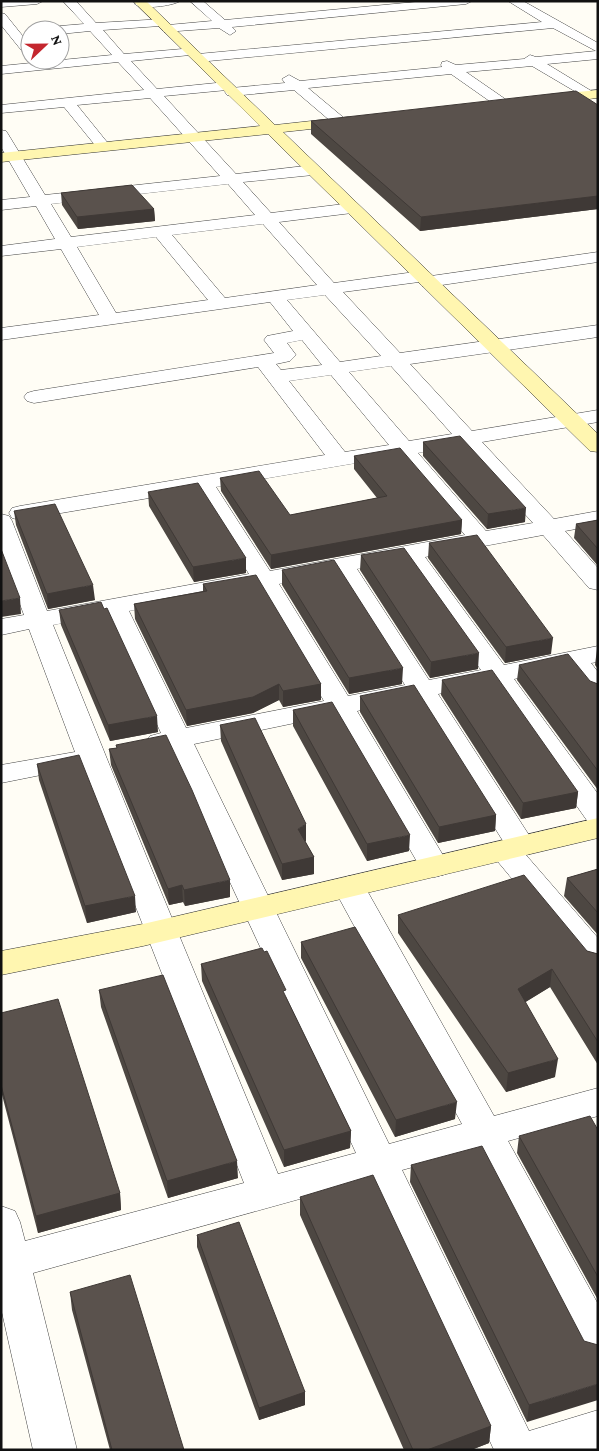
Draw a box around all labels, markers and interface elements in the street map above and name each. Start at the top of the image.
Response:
north arrow [20,20,70,70]
text: N [48,33,66,48]

